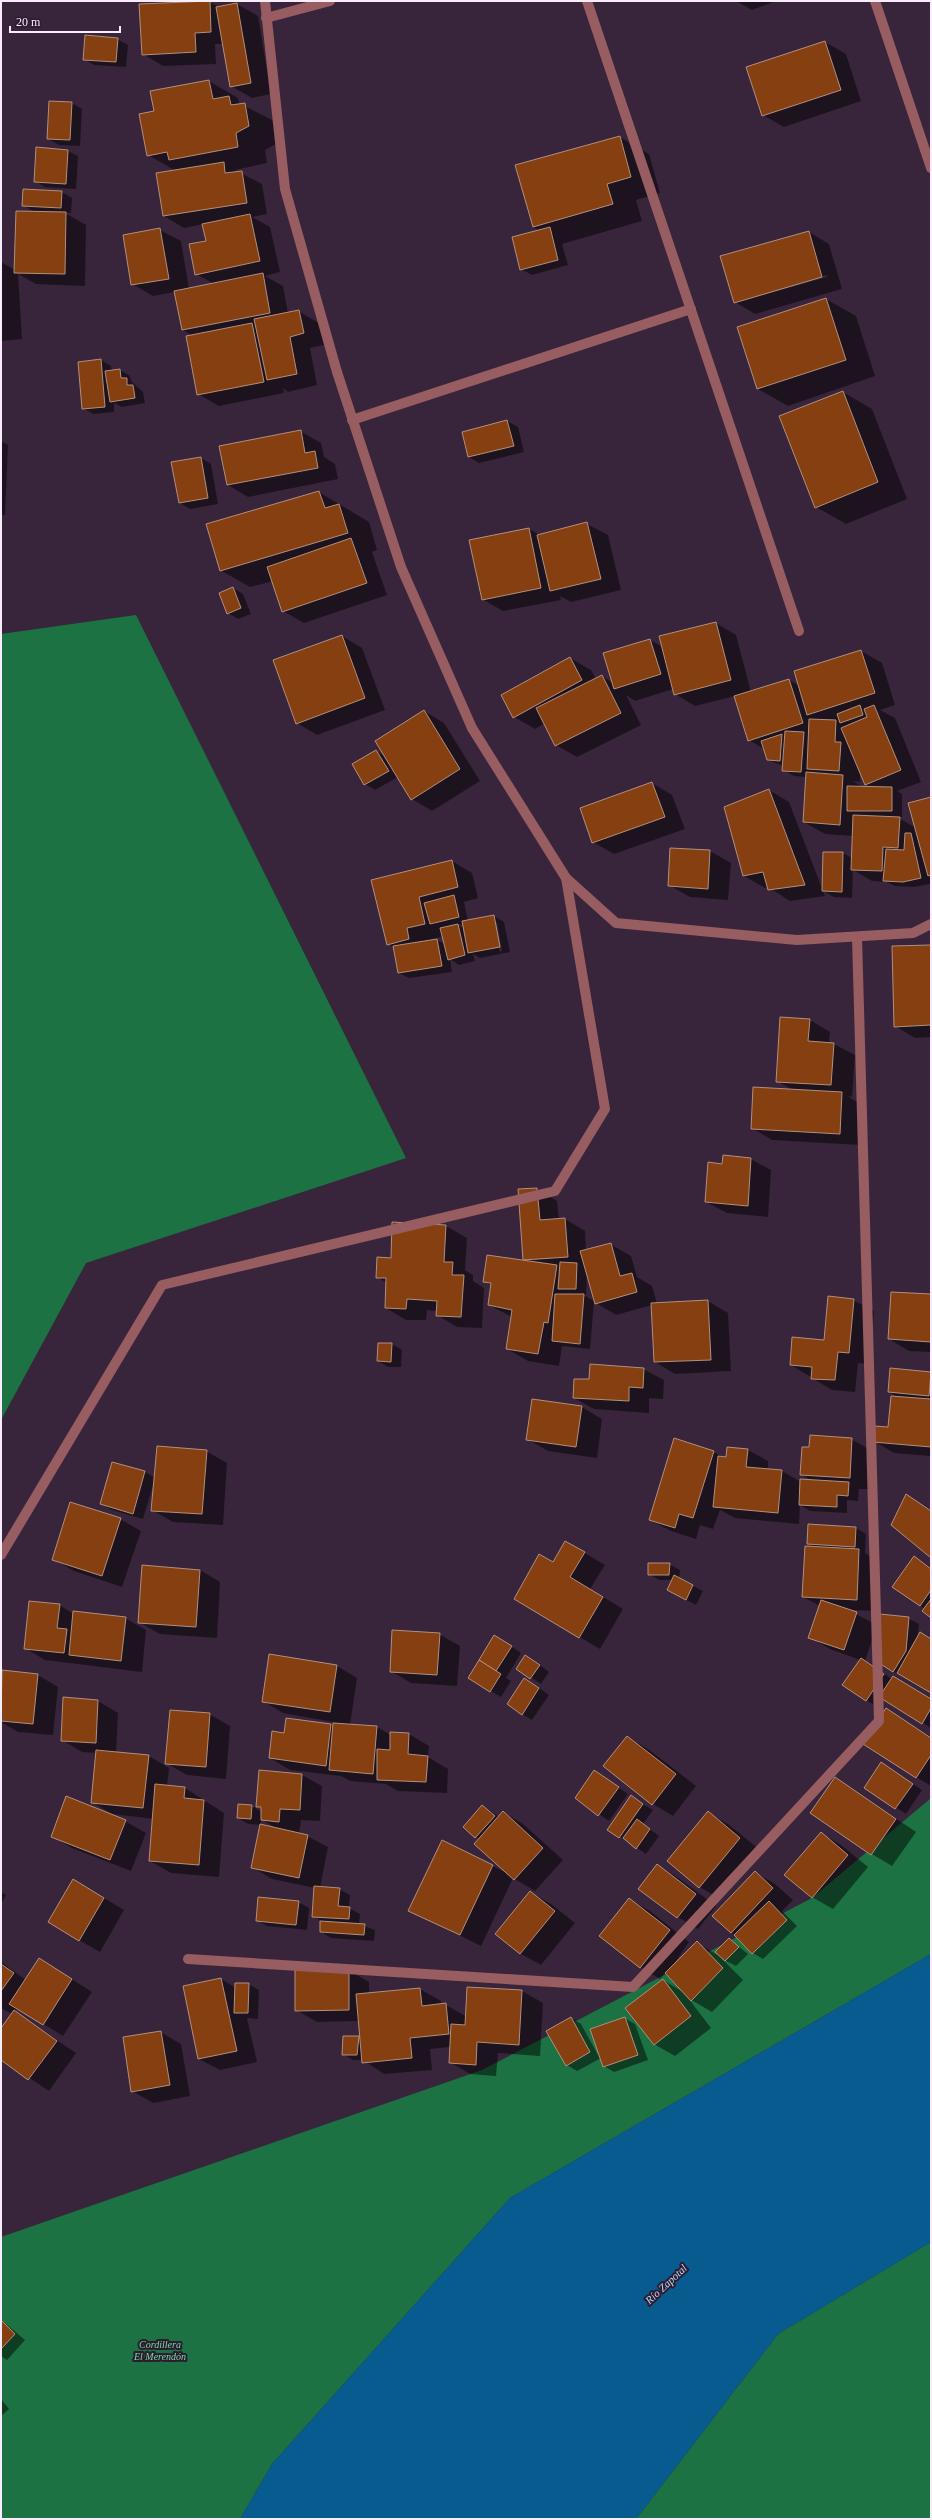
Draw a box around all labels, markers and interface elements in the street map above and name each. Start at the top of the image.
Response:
scale bar [10,8,120,34]
text: 20 m [16,15,41,29]
water label: Río Zapotal [642,2262,689,2307]
park label: Cordillera El Merendón [133,2339,186,2362]

